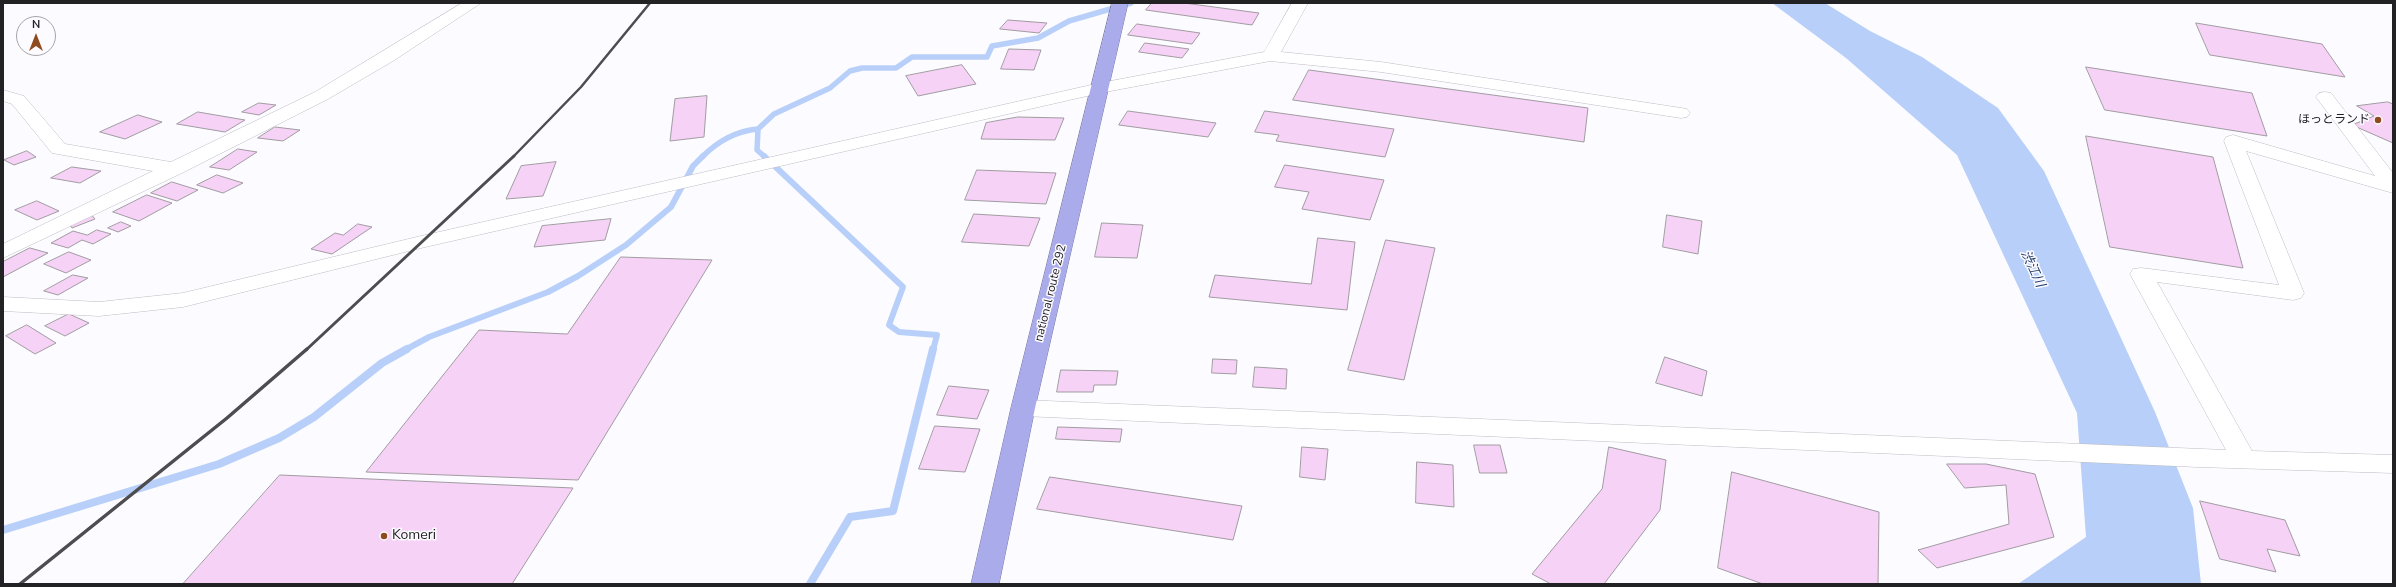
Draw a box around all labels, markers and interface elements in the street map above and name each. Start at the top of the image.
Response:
north arrow [16,16,56,56]
text: N [32,17,40,32]
place label: ほっとランド [2298,113,2370,127]
marker: ほっとランド [2373,115,2383,125]
street label: national route 292 [1032,243,1070,343]
water label: 渋江川 [2017,248,2047,290]
place label: Komeri [392,528,436,544]
marker: Komeri [379,531,389,541]

